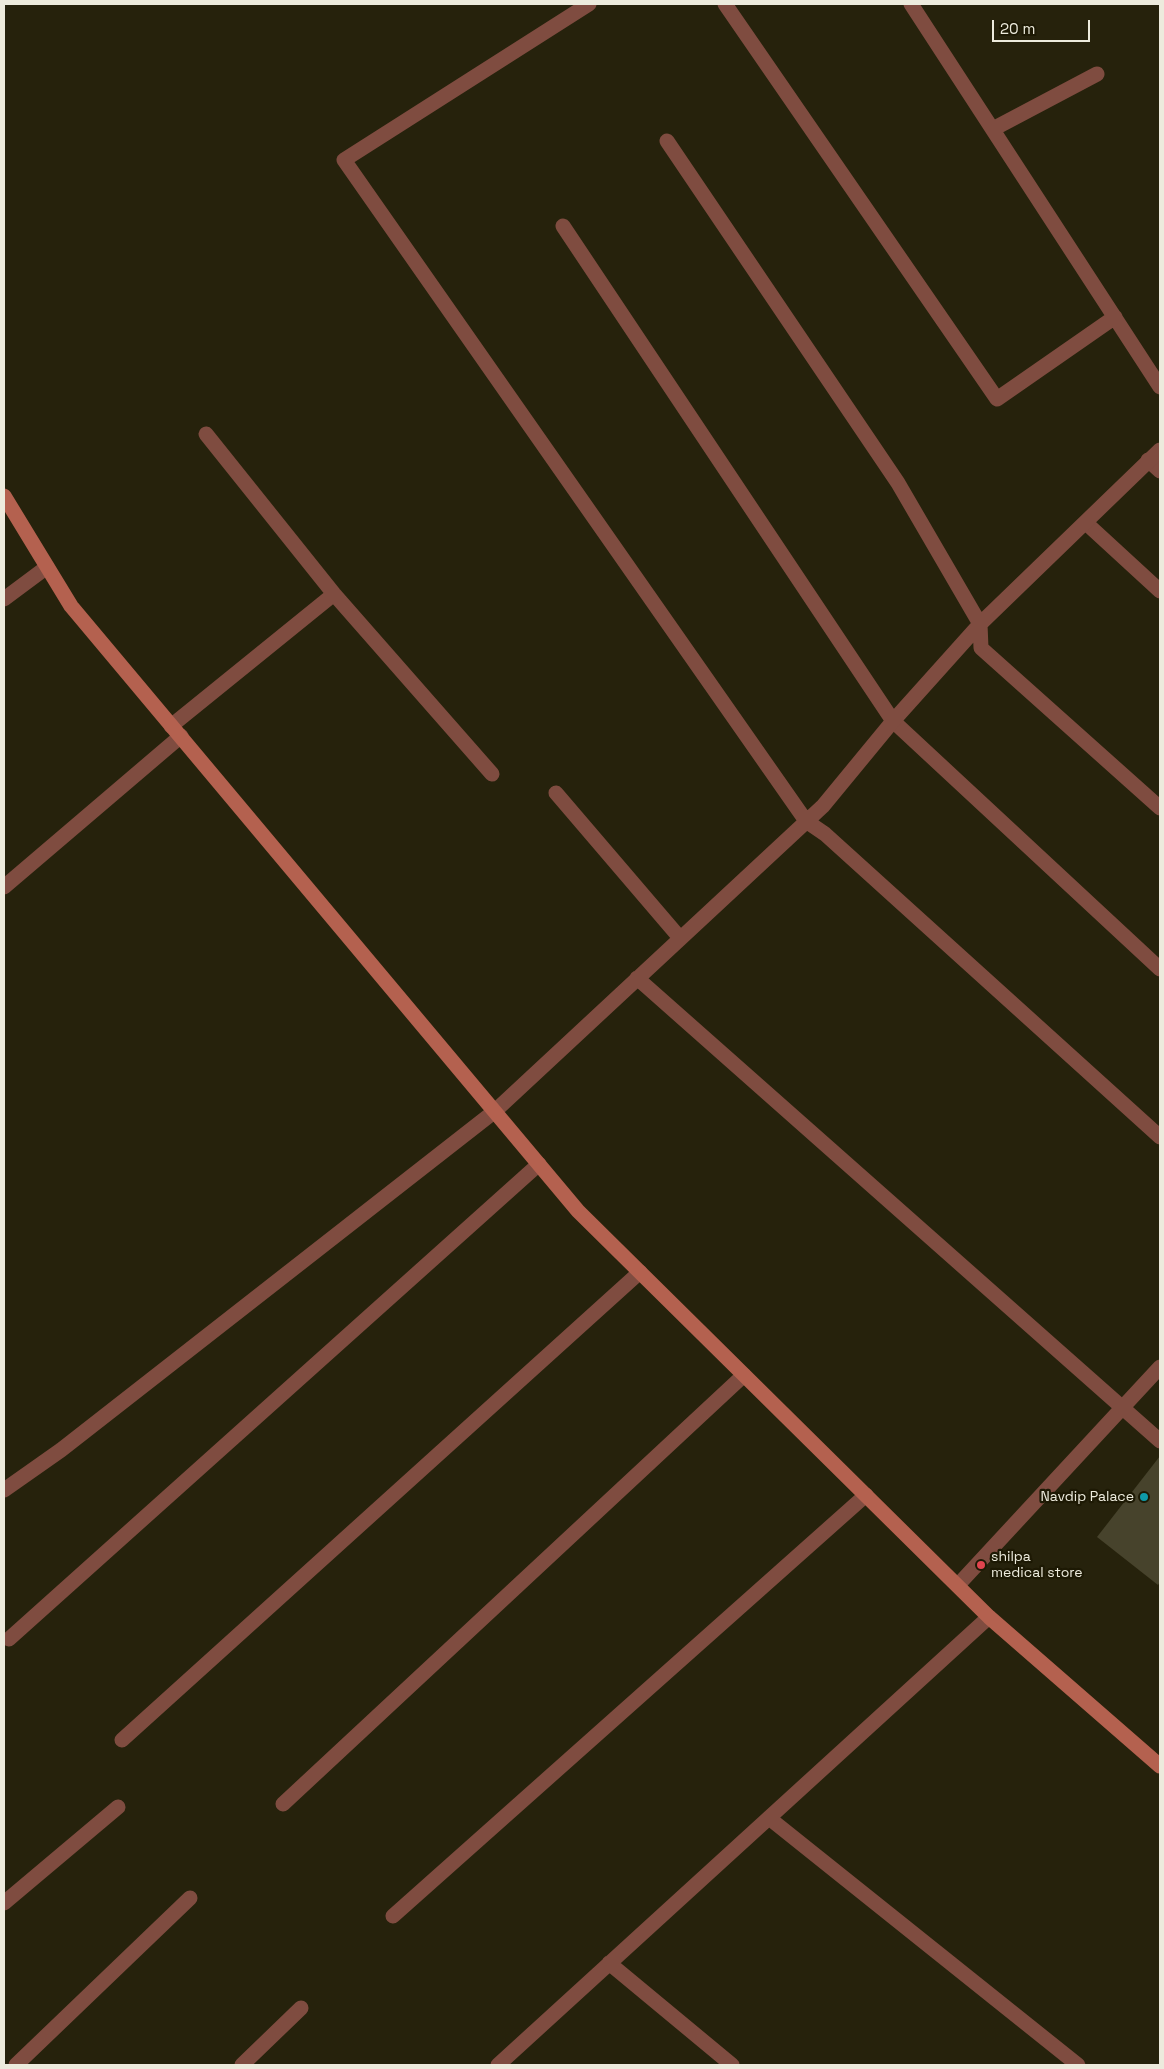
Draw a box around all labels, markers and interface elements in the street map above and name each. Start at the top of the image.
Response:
scale bar [994,10,1092,42]
text: 20 m [1000,19,1035,38]
place label: Navdip Palace [1040,1489,1134,1505]
marker: Navdip Palace [1138,1491,1150,1503]
place label: shilpa medical store [991,1549,1083,1581]
marker: shilpa medical store [975,1559,987,1571]

